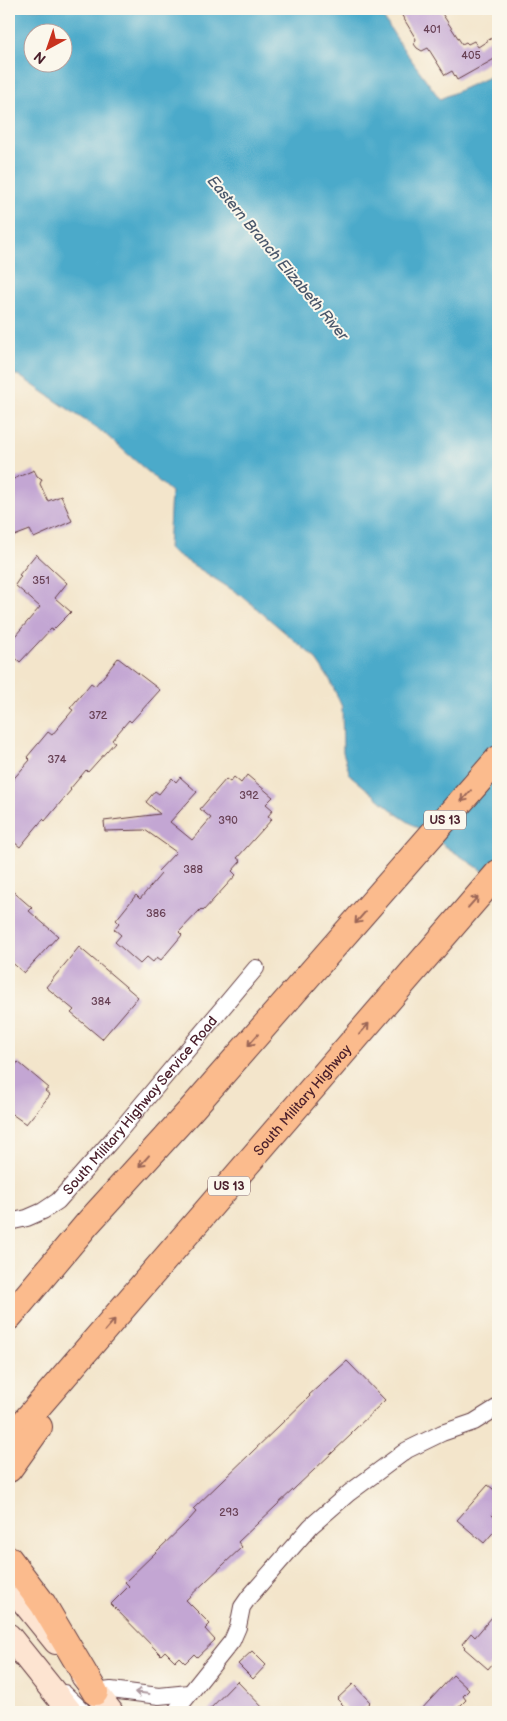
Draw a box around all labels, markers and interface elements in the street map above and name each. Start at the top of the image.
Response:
north arrow [22,22,72,72]
house number: 401 [423,23,441,36]
text: N [30,48,49,67]
house number: 405 [461,49,481,62]
water label: Eastern Branch Elizabeth River [203,172,353,346]
house number: 351 [32,574,50,587]
house number: 372 [89,709,108,722]
house number: 374 [48,753,67,766]
house number: 392 [239,789,259,802]
one-way arrow [460,789,472,802]
road number: US 13 [424,810,466,830]
house number: 390 [218,814,238,827]
house number: 388 [183,863,203,876]
one-way arrow [468,895,479,908]
house number: 386 [146,907,166,920]
one-way arrow [354,911,366,924]
house number: 384 [91,995,111,1008]
street label: South Military Highway Service Road [60,1013,221,1198]
one-way arrow [358,1022,370,1035]
one-way arrow [247,1033,258,1046]
street label: South Military Highway [250,1041,356,1159]
one-way arrow [139,1154,151,1167]
road number: US 13 [208,1176,250,1196]
one-way arrow [104,1318,116,1331]
house number: 293 [219,1506,239,1519]
one-way arrow [134,1688,150,1698]

